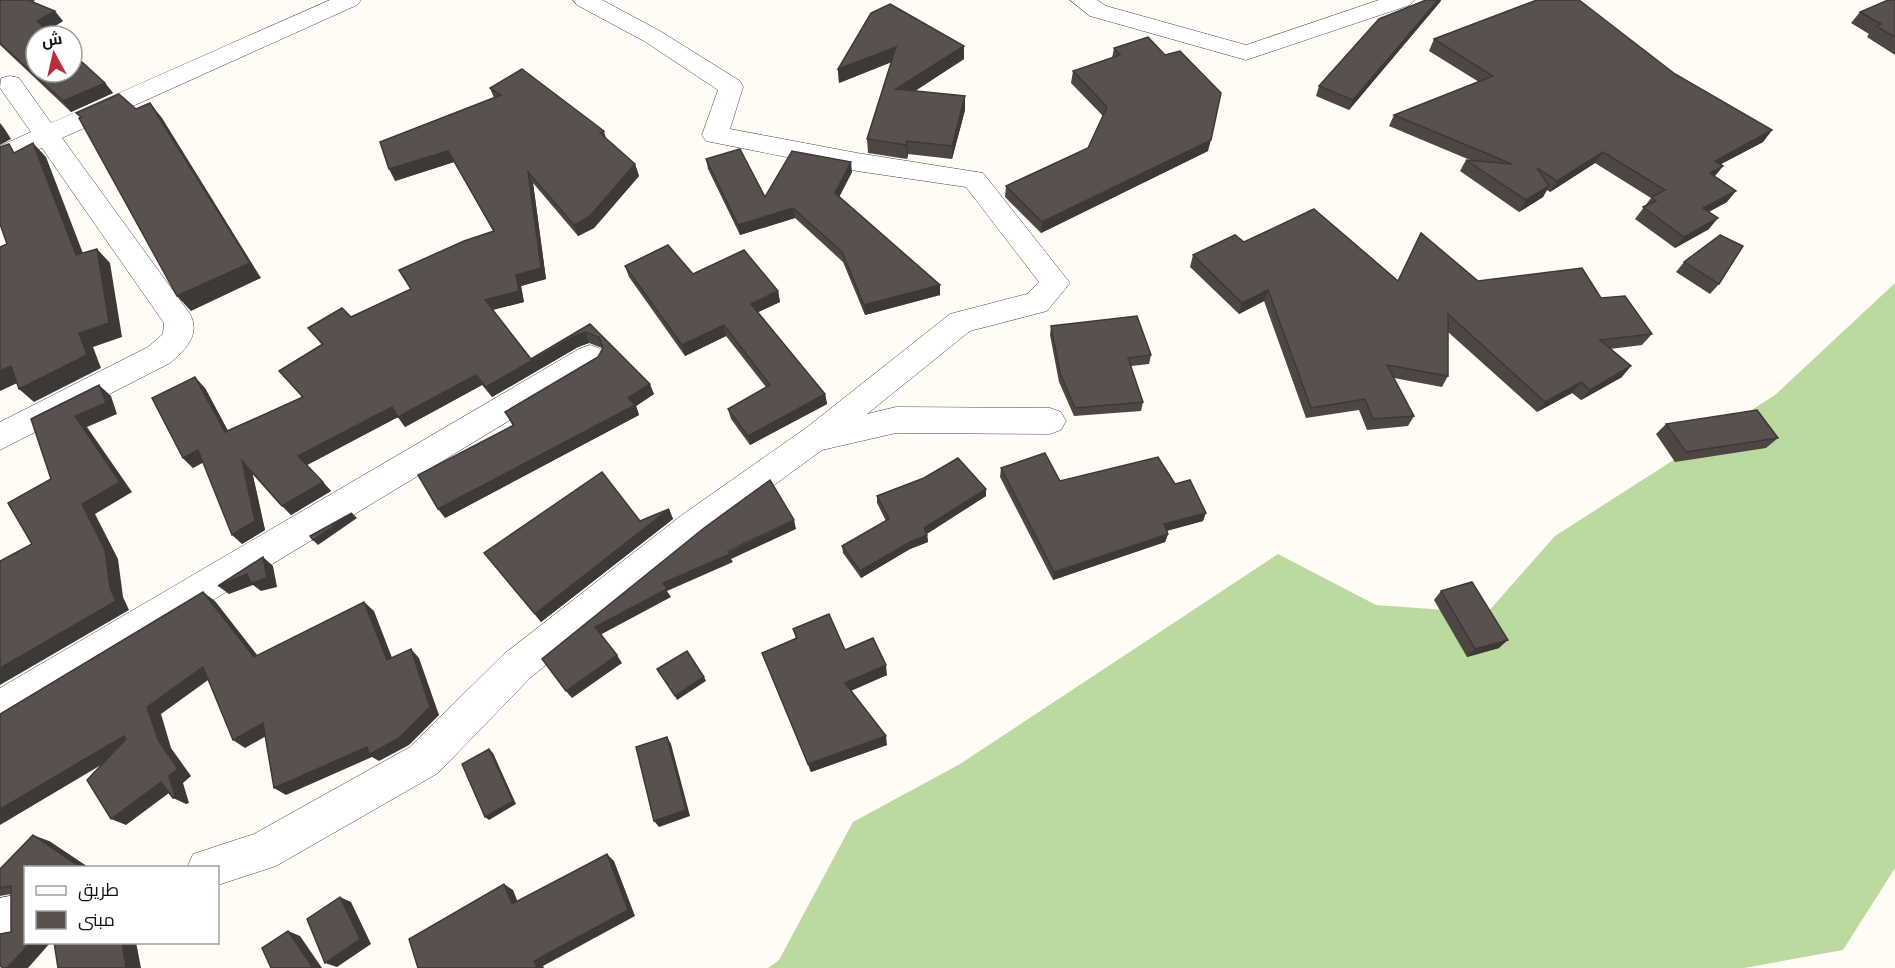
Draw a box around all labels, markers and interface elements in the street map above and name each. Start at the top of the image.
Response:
north arrow [24,24,84,84]
text: ش [41,30,63,50]
legend [24,866,219,944]
text: طريق [78,880,119,902]
text: مبنى [78,910,115,931]

